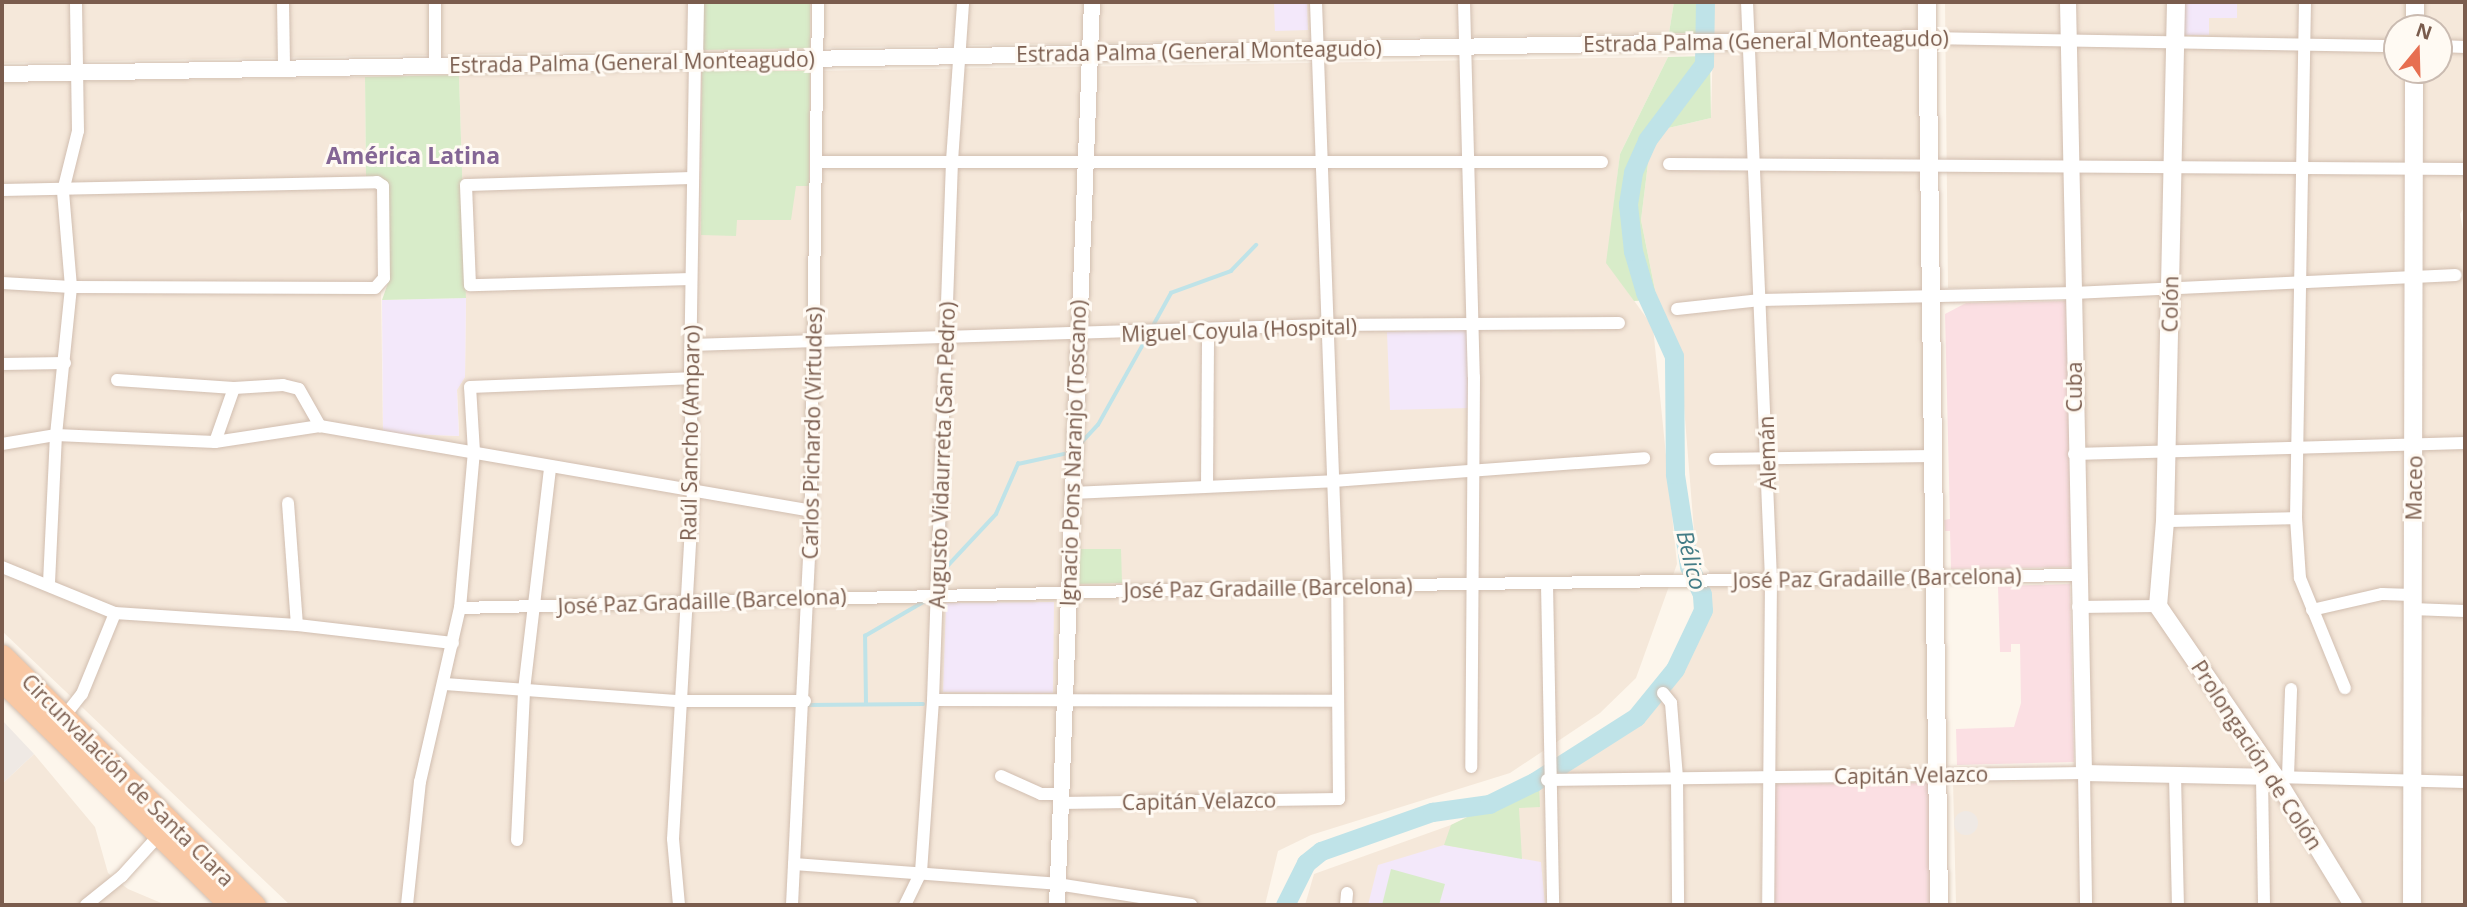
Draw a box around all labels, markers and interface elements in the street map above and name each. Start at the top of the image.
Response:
north arrow [2383,14,2453,84]
text: N [2413,16,2436,46]
street label: Estrada Palma (General Monteagudo) [1583,25,1949,57]
street label: Estrada Palma (General Monteagudo) [1016,35,1382,67]
street label: Estrada Palma (General Monteagudo) [449,46,815,78]
district label: América Latina [326,141,500,169]
street label: Colón [2157,275,2183,333]
street label: Ignacio Pons Naranjo (Toscano) [1055,299,1091,607]
street label: Augusto Vidaurreta (San Pedro) [924,301,960,609]
street label: Carlos Pichardo (Virtudes) [797,306,827,560]
street label: Miguel Coyula (Hospital) [1121,313,1357,347]
street label: Raúl Sancho (Amparo) [676,325,704,541]
street label: Cuba [2061,362,2087,412]
street label: Alemán [1753,415,1781,491]
street label: Maceo [2401,455,2427,521]
water label: Bélico [1671,527,1713,593]
street label: José Paz Gradaille (Barcelona) [1732,563,2022,593]
street label: José Paz Gradaille (Barcelona) [1123,573,1413,603]
street label: José Paz Gradaille (Barcelona) [557,583,847,619]
street label: Prolongación de Colón [2186,656,2328,854]
street label: Circunvalación de Santa Clara [17,669,239,891]
street label: Capitán Velazco [1834,761,1988,789]
street label: Capitán Velazco [1122,787,1276,815]

